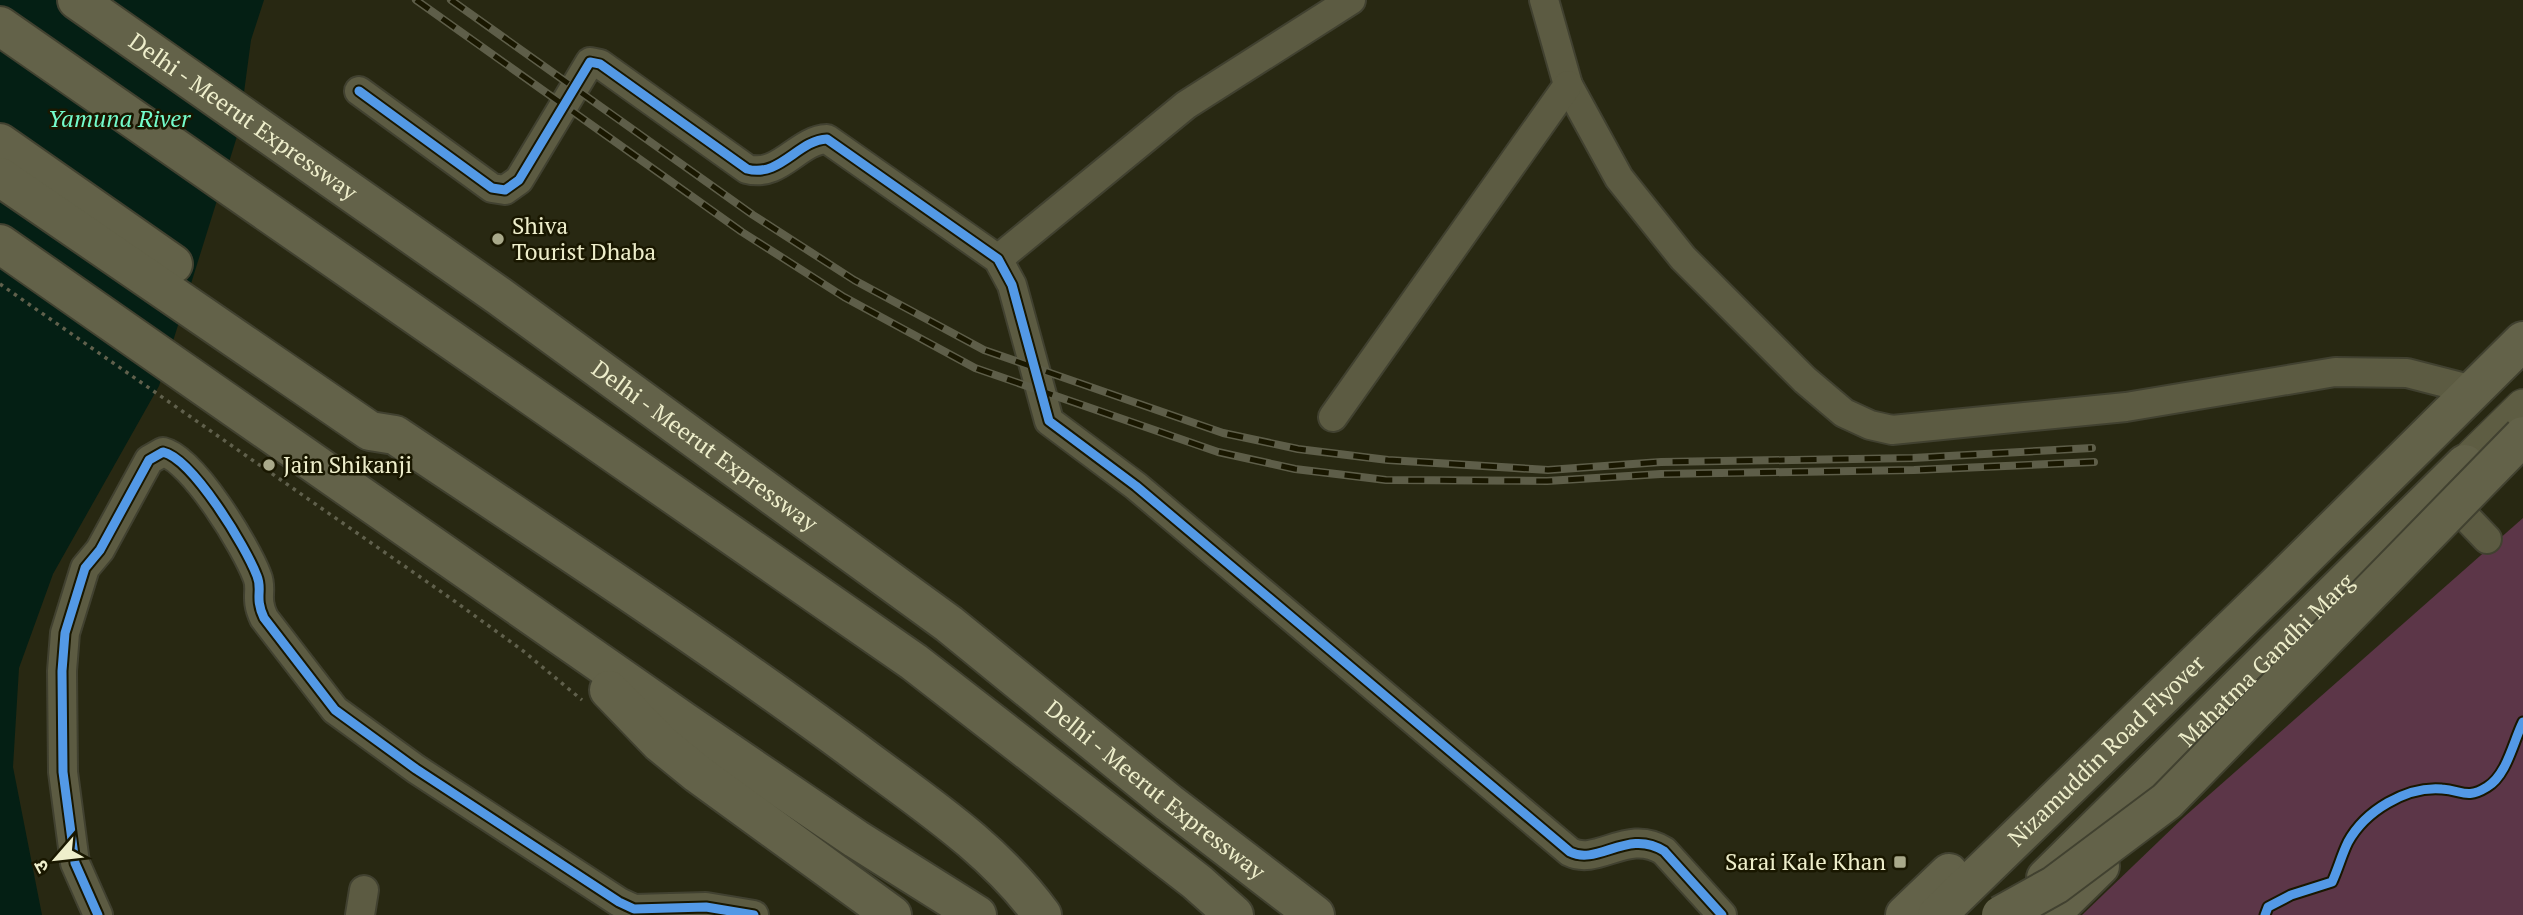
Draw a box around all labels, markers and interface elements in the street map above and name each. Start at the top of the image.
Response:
street label: Delhi - Meerut Expressway [123,25,364,207]
water label: Yamuna River [48,102,192,134]
place label: Shiva Tourist Dhaba [512,210,656,267]
marker: Shiva Tourist Dhaba [490,231,506,247]
street label: Delhi - Meerut Expressway [586,353,824,538]
place label: Jain Shikanji [283,449,412,480]
marker: Jain Shikanji [261,457,277,473]
street label: Mahatma Gandhi Marg [2172,566,2361,753]
street label: Nizamuddin Road Flyover [2001,647,2211,853]
street label: Delhi - Meerut Expressway [1039,693,1272,887]
north arrow [21,824,91,894]
place label: Sarai Kale Khan [1725,846,1886,877]
marker: Sarai Kale Khan [1892,854,1908,870]
text: उ [26,856,54,878]

